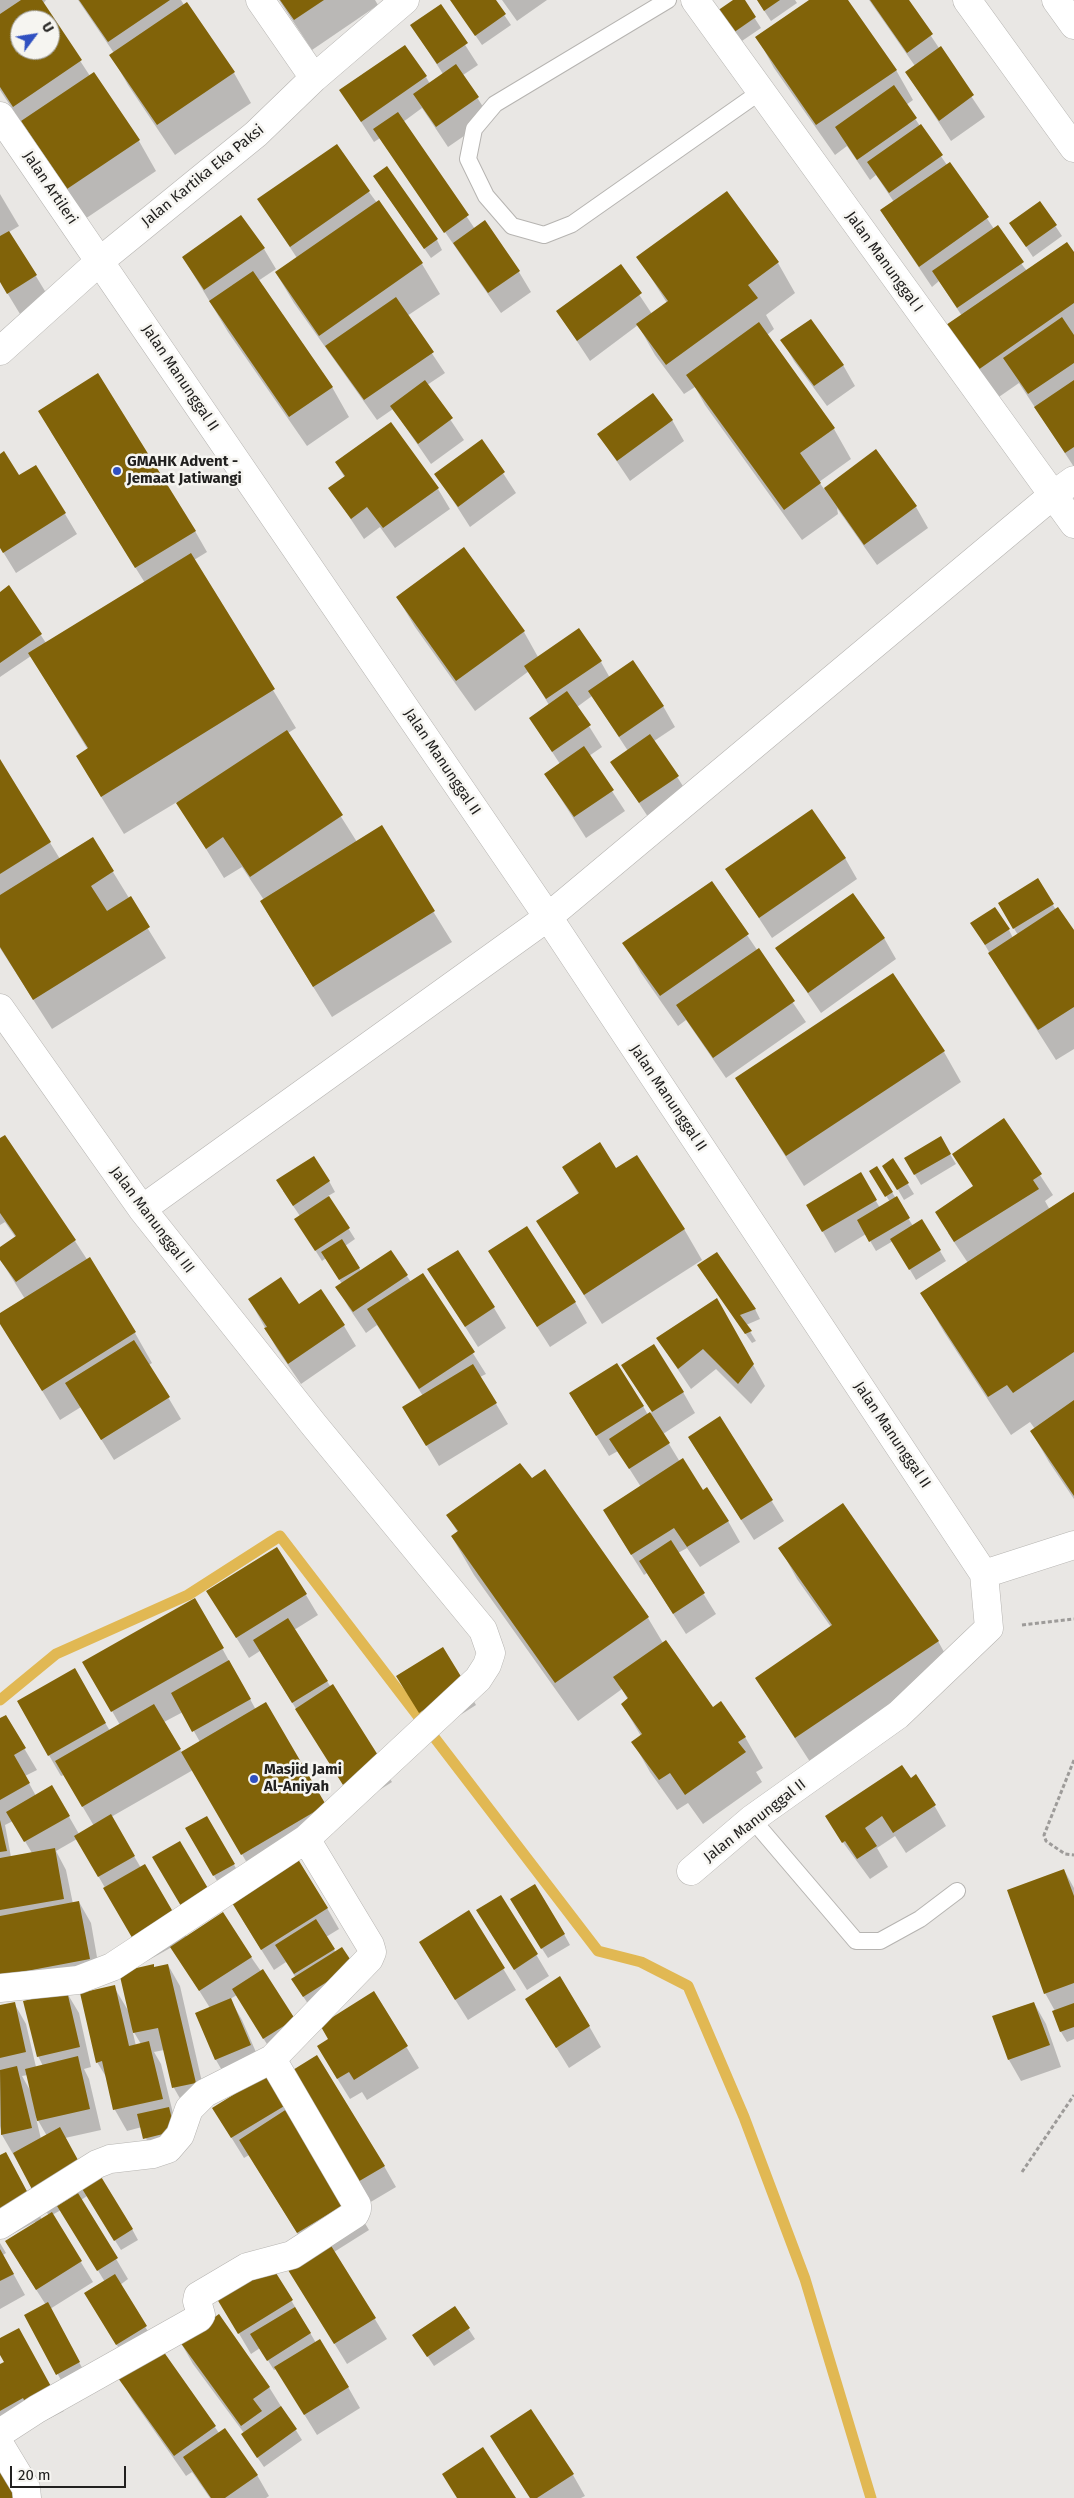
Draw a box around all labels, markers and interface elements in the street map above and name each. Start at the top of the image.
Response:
north arrow [10,10,60,60]
text: U [38,19,57,36]
street label: Jalan Kartika Eka Paksi [138,121,268,231]
street label: Jalan Artileri [19,148,81,228]
street label: Jalan Manunggal I [841,208,927,316]
street label: Jalan Manunggal II [138,321,222,435]
place label: GMAHK Advent - Jemaat Jatiwangi [127,453,242,488]
marker: GMAHK Advent - Jemaat Jatiwangi [111,465,123,477]
street label: Jalan Manunggal II [400,705,484,819]
street label: Jalan Manunggal II [626,1041,710,1155]
street label: Jalan Manunggal III [106,1163,198,1277]
street label: Jalan Manunggal II [850,1378,934,1492]
place label: Masjid Jami Al-Aniyah [264,1761,342,1796]
marker: Masjid Jami Al-Aniyah [248,1773,260,1785]
street label: Jalan Manunggal II [700,1776,810,1866]
scale bar [12,2456,129,2488]
text: 20 m [18,2466,51,2484]

